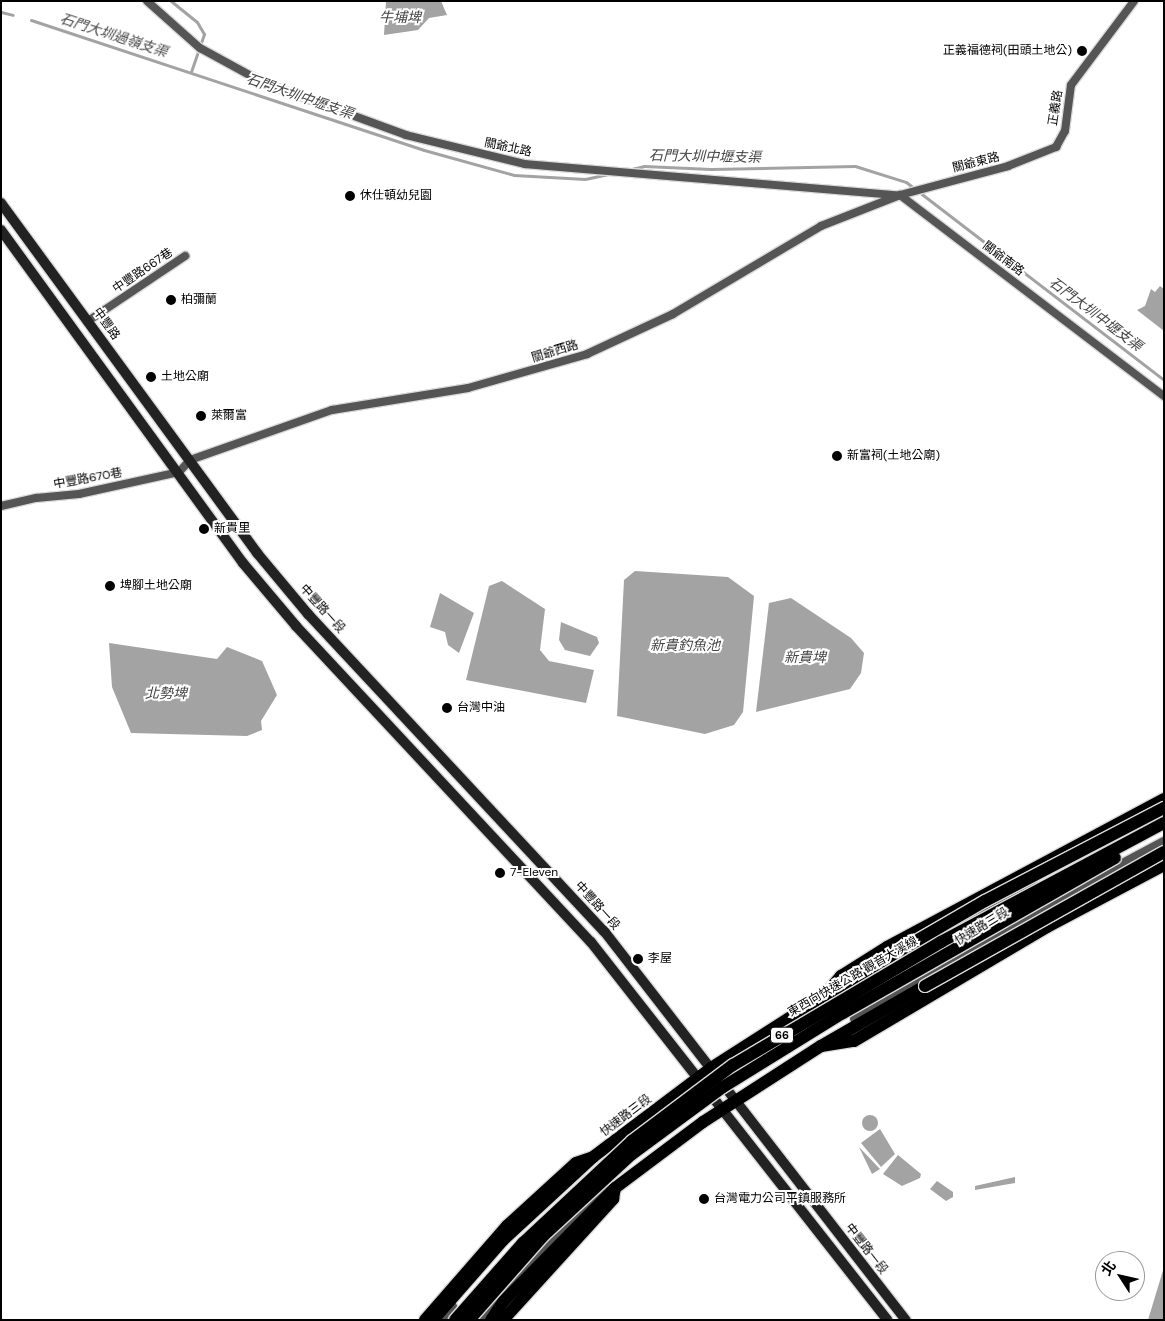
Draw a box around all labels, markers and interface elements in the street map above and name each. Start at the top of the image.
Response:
water label: 牛埔埤 [379,9,421,25]
water label: 石門大圳過嶺支渠 [58,10,170,60]
place label: 正義福德祠(田頭土地公) [943,44,1072,58]
marker: 正義福德祠(田頭土地公) [1076,45,1088,57]
water label: 石門大圳中壢支渠 [244,70,356,122]
street label: 正義路 [1046,89,1066,127]
street label: 關爺北路 [483,136,533,160]
water label: 石門大圳中壢支渠 [649,147,761,165]
street label: 關爺東路 [951,150,1001,176]
place label: 休仕頓幼兒園 [360,189,432,203]
marker: 休仕頓幼兒園 [344,190,356,202]
street label: 關爺南路 [979,239,1027,279]
street label: 中豐路667巷 [110,246,176,296]
water label: 石門大圳中壢支渠 [1046,274,1146,354]
place label: 柏彌蘭 [181,293,217,307]
marker: 柏彌蘭 [165,294,177,306]
street label: 中豐路 [90,305,122,343]
street label: 關爺西路 [530,338,580,366]
place label: 土地公廟 [161,370,209,384]
marker: 土地公廟 [145,371,157,383]
place label: 萊爾富 [211,409,247,423]
marker: 萊爾富 [195,410,207,422]
place label: 新富祠(土地公廟) [847,449,940,463]
marker: 新富祠(土地公廟) [831,450,843,462]
street label: 中豐路670巷 [52,466,124,492]
place label: 新貴里 [214,522,250,536]
marker: 新貴里 [198,523,210,535]
place label: 埤腳土地公廟 [120,579,192,593]
marker: 埤腳土地公廟 [104,580,116,592]
street label: 中豐路一段 [297,582,347,636]
water label: 新貴釣魚池 [650,637,720,653]
water label: 新貴埤 [784,649,826,665]
water label: 北勢埤 [145,685,187,701]
place label: 台灣中油 [457,701,505,715]
marker: 台灣中油 [441,702,453,714]
place label: 7-Eleven [510,866,558,880]
marker: 7-Eleven [494,867,506,879]
street label: 中豐路一段 [572,879,622,933]
street label: 快速路三段 [953,905,1011,949]
street label: 東西向快速公路 觀音大溪線 [786,934,920,1020]
place label: 李屋 [648,952,672,966]
marker: 李屋 [632,953,644,965]
road number: 66 [770,1026,794,1044]
street label: 快速路三段 [598,1092,654,1140]
place label: 台灣電力公司平鎮服務所 [714,1192,846,1206]
marker: 台灣電力公司平鎮服務所 [698,1193,710,1205]
street label: 中豐路一段 [842,1221,890,1277]
north arrow [1095,1251,1145,1301]
text: 北 [1097,1257,1120,1279]

